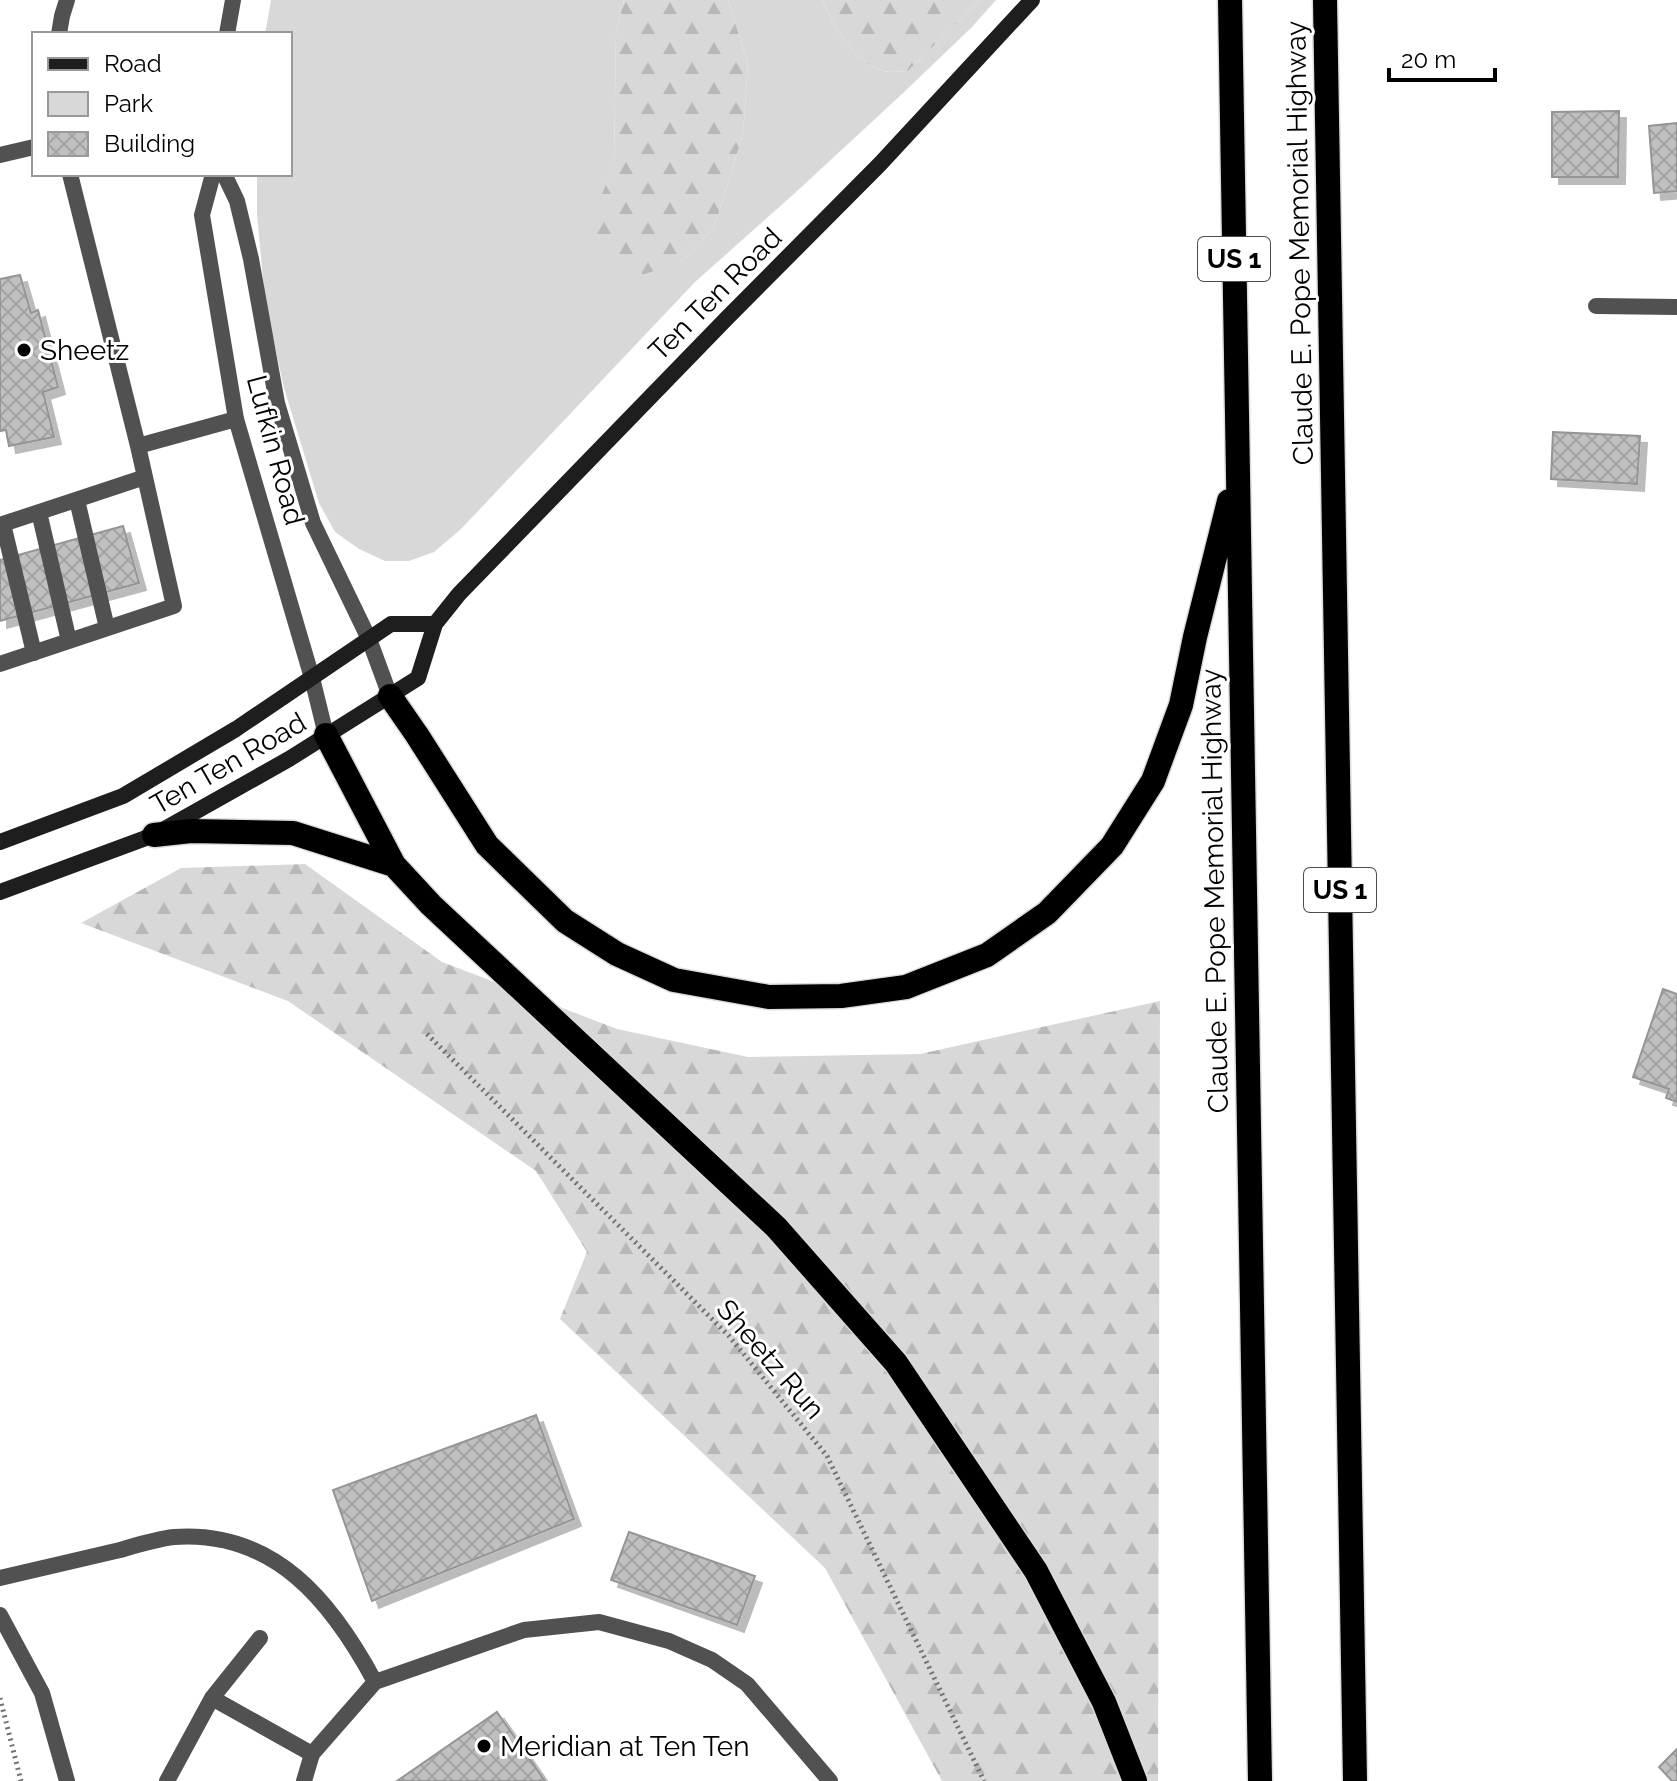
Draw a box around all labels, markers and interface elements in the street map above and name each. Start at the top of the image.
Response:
street label: Claude E. Pope Memorial Highway [1279,20,1320,466]
legend [32,32,292,176]
scale bar [1389,32,1495,82]
text: 20 m [1401,45,1456,74]
text: Road [104,49,162,78]
text: Park [104,89,153,118]
text: Building [104,129,195,158]
street label: Ten Ten Road [642,221,789,368]
road number: US 1 [1198,237,1270,281]
place label: Sheetz [40,334,129,367]
marker: Sheetz [15,341,33,359]
street label: Lufkin Road [240,372,311,529]
street label: Claude E. Pope Memorial Highway [1194,668,1235,1114]
street label: Ten Ten Road [145,706,312,821]
road number: US 1 [1304,868,1376,912]
street label: Sheetz Run [710,1293,831,1426]
place label: Meridian at Ten Ten [500,1730,750,1763]
marker: Meridian at Ten Ten [475,1737,493,1755]

